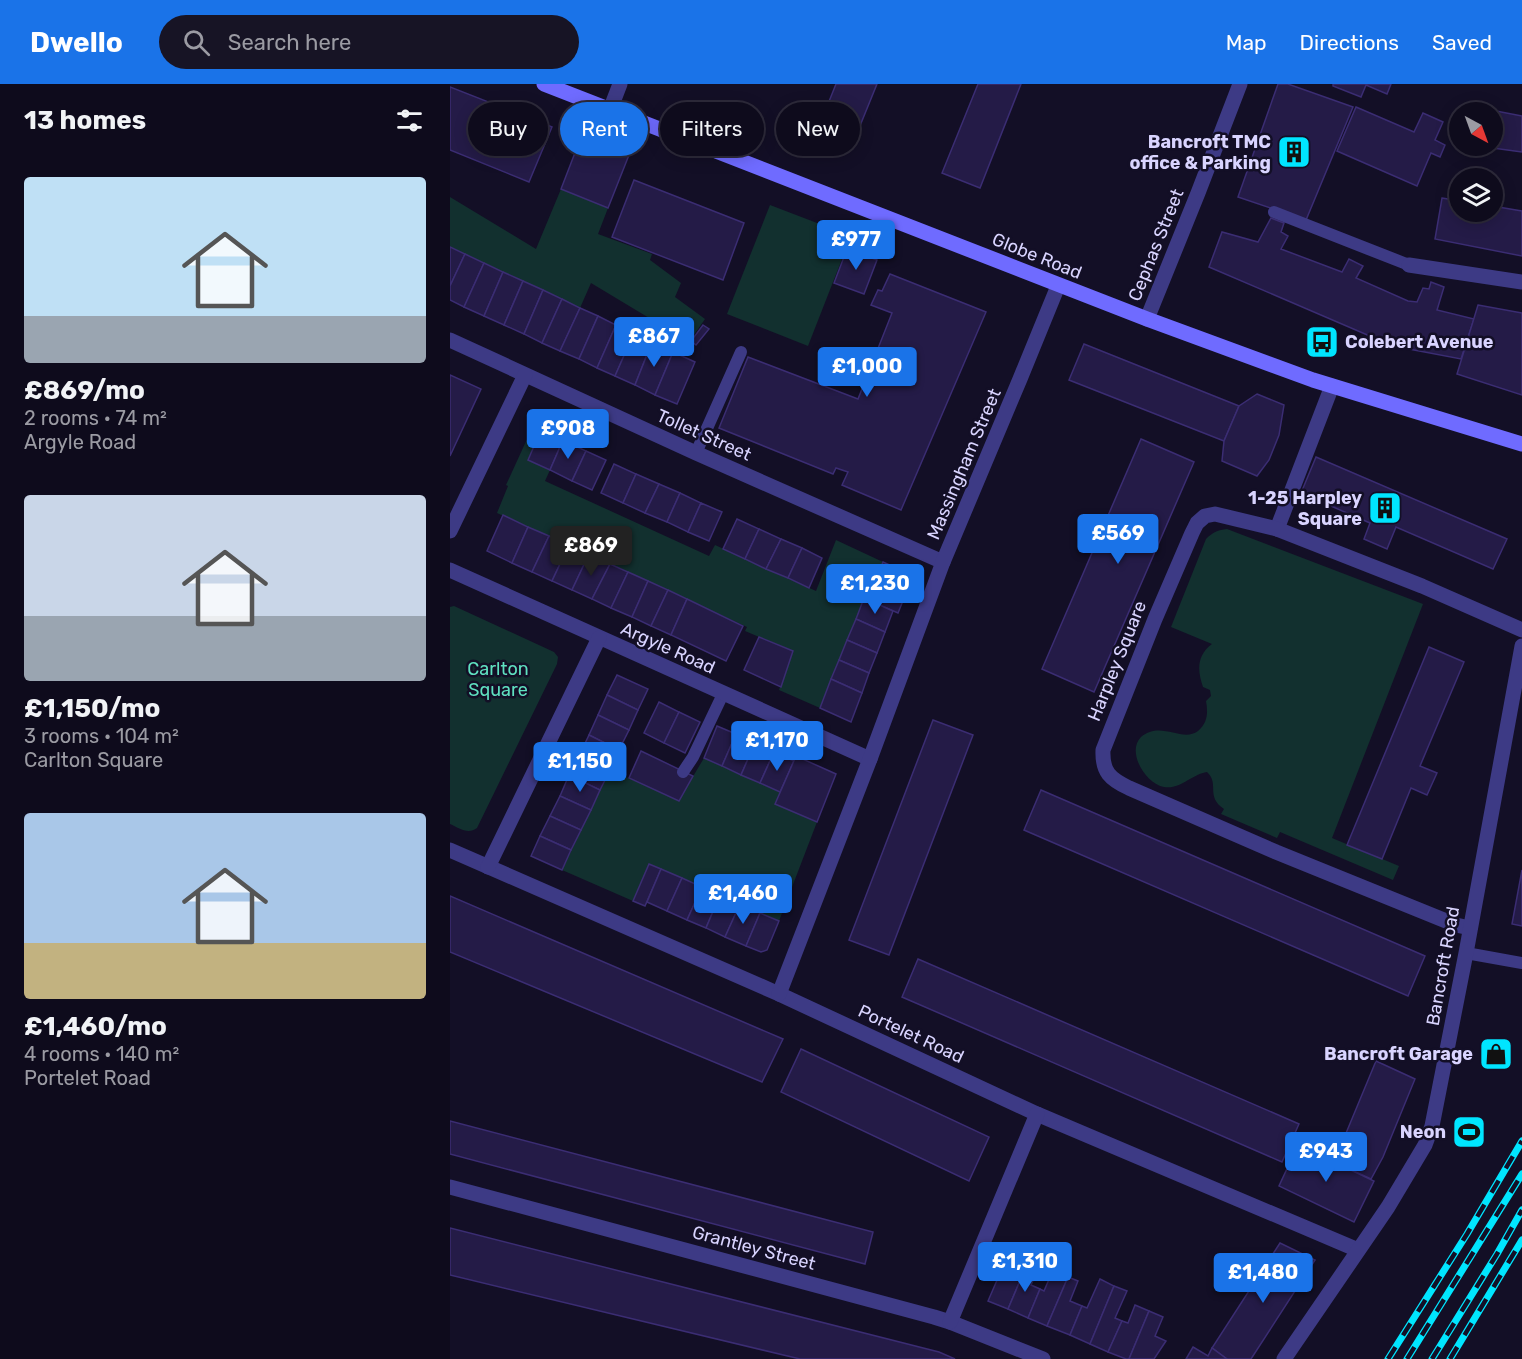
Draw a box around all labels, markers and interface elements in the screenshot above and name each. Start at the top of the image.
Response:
search box [159,15,579,69]
text: Dwello [30,26,123,59]
icon: search [180,26,213,59]
text: Search here [228,29,351,56]
text: Map [1226,30,1267,55]
text: Directions [1300,30,1399,55]
text: Saved [1432,30,1492,55]
chip: Buy [468,102,548,156]
chip: Rent [560,102,648,156]
chip: Filters [660,102,764,156]
chip: New [776,102,860,156]
north arrow [1449,102,1503,156]
map controls [1449,102,1503,222]
icon: filters [393,104,426,137]
text: 13 homes [24,105,146,136]
place label: Bancroft TMC office & Parking [1130,131,1271,174]
building icon: Bancroft TMC office & Parking [1276,134,1312,170]
button: layers [1449,168,1503,222]
street label: Cephas Street [1123,186,1189,304]
icon: home [171,216,279,324]
pin: £977 [820,220,892,271]
text: £977 [831,227,881,251]
street label: Globe Road [989,228,1085,284]
pin: £867 [618,317,690,368]
text: £867 [628,324,680,348]
bus stop icon: Colebert Avenue [1304,324,1340,360]
place label: Colebert Avenue [1345,331,1494,353]
pin: £1,000 [818,347,916,398]
text: £1,000 [832,354,902,378]
text: £869/mo [24,375,145,406]
street label: Massingham Street [922,385,1006,543]
street label: Tollet Street [653,404,755,466]
text: 2 rooms · 74 m² [24,406,167,430]
pin: £908 [532,409,604,460]
text: £908 [541,416,595,440]
text: Argyle Road [24,430,136,454]
place label: 1-25 Harpley Square [1248,487,1362,530]
building icon: 1-25 Harpley Square [1367,490,1403,526]
pin: £569 [1082,514,1154,565]
text: £569 [1091,521,1145,545]
pin: £869 [555,526,627,577]
text: £869 [564,533,618,557]
icon: home [171,534,279,642]
pin: £1,230 [826,564,924,615]
text: £1,230 [840,571,910,595]
street label: Harpley Square [1083,598,1151,724]
street label: Argyle Road [617,617,719,679]
park label: Carlton Square [467,658,529,701]
text: £1,150/mo [24,693,160,724]
pin: £1,170 [728,721,826,772]
text: 3 rooms · 104 m² [24,724,179,748]
text: £1,170 [745,728,809,752]
pin: £1,150 [531,742,629,793]
text: Carlton Square [24,748,163,772]
text: £1,150 [547,749,613,773]
icon: home [171,852,279,960]
pin: £1,460 [694,874,792,925]
text: £1,460 [708,881,778,905]
street label: Bancroft Road [1422,905,1464,1027]
street label: Portelet Road [855,1000,967,1068]
text: £1,460/mo [24,1011,167,1042]
shop icon: Bancroft Garage [1478,1036,1514,1072]
text: 4 rooms · 140 m² [24,1042,179,1066]
place label: Bancroft Garage [1324,1043,1473,1065]
text: Portelet Road [24,1066,151,1090]
sports icon: Neon [1451,1114,1487,1150]
place label: Neon [1400,1121,1446,1143]
pin: £943 [1290,1132,1362,1183]
text: £943 [1299,1139,1353,1163]
street label: Grantley Street [690,1221,818,1275]
pin: £1,310 [976,1242,1074,1293]
text: £1,310 [992,1249,1058,1273]
pin: £1,480 [1214,1253,1312,1304]
text: £1,480 [1228,1260,1298,1284]

